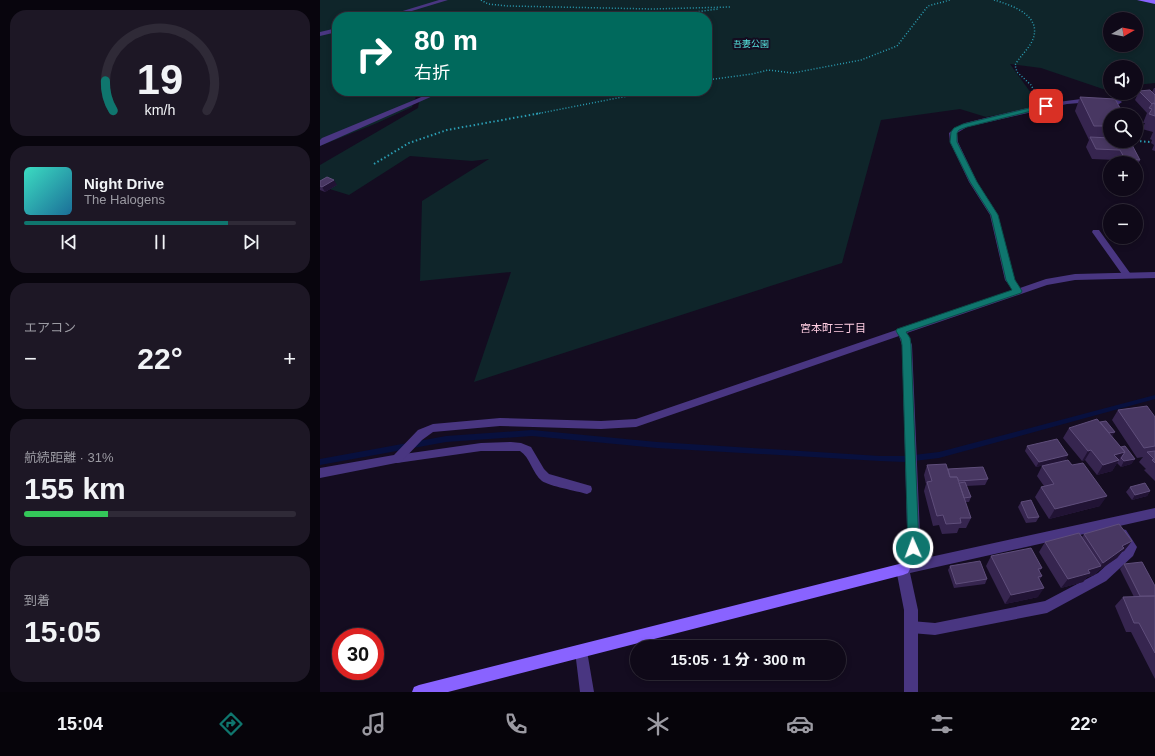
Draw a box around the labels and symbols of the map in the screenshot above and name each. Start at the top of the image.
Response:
north arrow [1103,12,1143,52]
park label: 吾妻公園 [733,39,769,49]
pin [1029,89,1063,123]
district label: 宮本町三丁目 [800,322,866,334]
position arrow [892,527,934,569]
speed limit sign: 30 [332,628,384,680]

